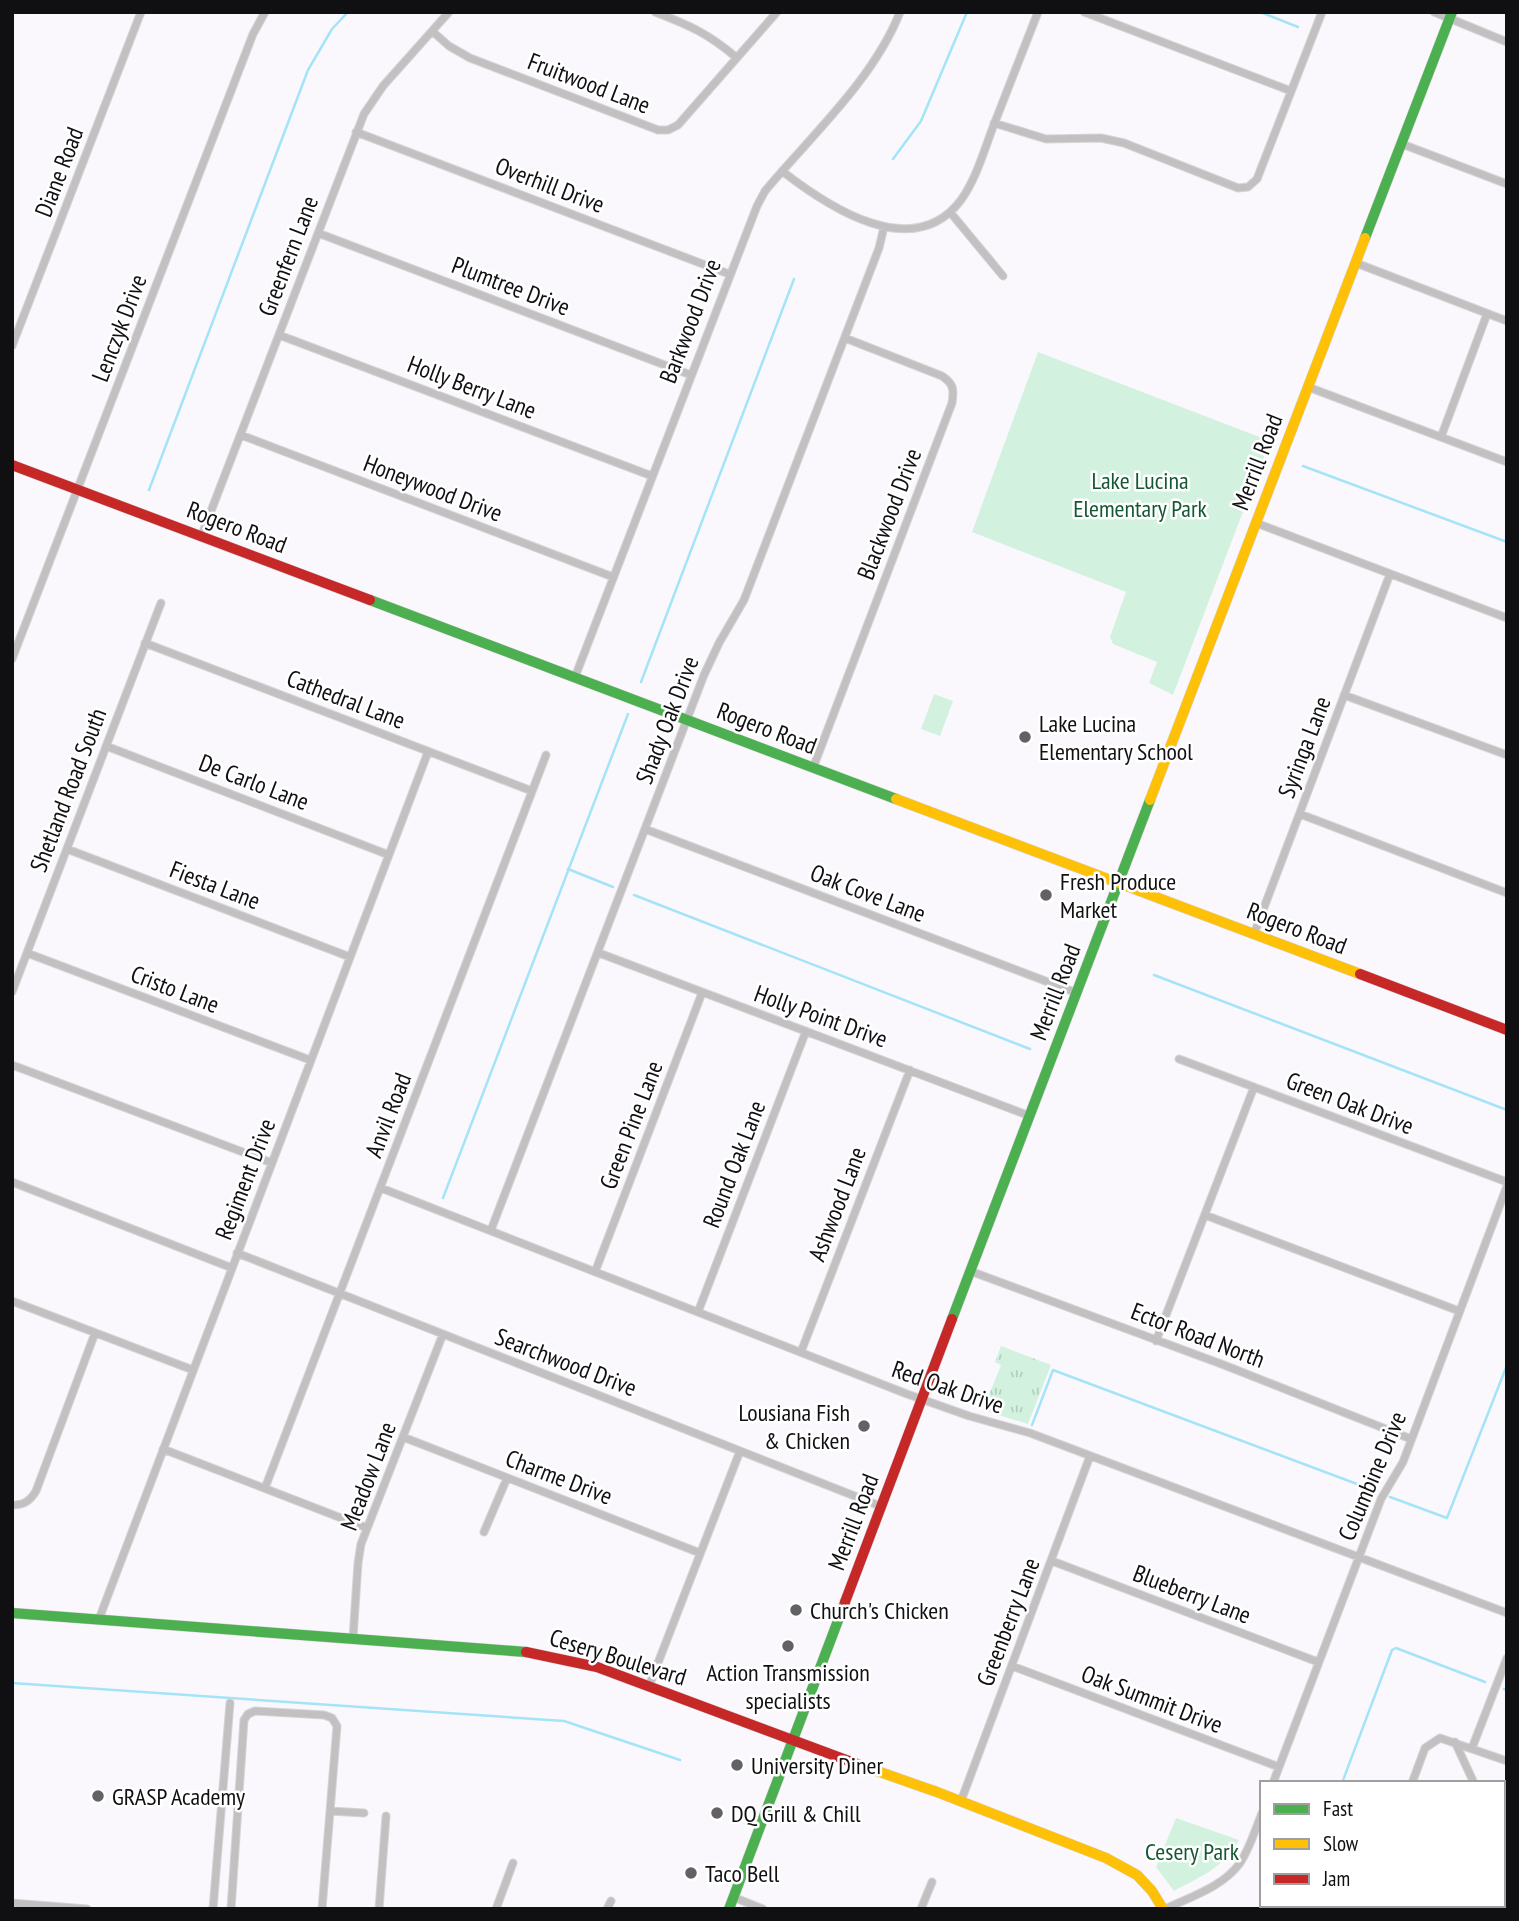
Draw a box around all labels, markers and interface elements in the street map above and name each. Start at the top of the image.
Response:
street label: Fruitwood Lane [523,45,655,121]
street label: Diane Road [28,123,90,221]
street label: Overhill Drive [491,150,609,220]
street label: Greenfern Lane [251,191,325,321]
street label: Plumtree Drive [448,249,574,323]
street label: Barkwood Drive [652,254,728,388]
street label: Lenczyk Drive [84,270,154,386]
street label: Holly Berry Lane [403,348,541,426]
street label: Merrill Road [1224,409,1290,515]
street label: Blackwood Drive [850,444,928,584]
street label: Honeywood Drive [359,447,507,529]
park label: Lake Lucina Elementary Park [1073,465,1208,524]
street label: Rogero Road [183,494,291,560]
street label: Shady Oak Drive [628,652,706,788]
street label: Cathedral Lane [282,662,410,736]
street label: Syringa Lane [1270,692,1338,802]
street label: Rogero Road [713,695,821,761]
street label: Shetland Road South [23,704,113,876]
place label: Lake Lucina Elementary School [1039,708,1193,767]
marker: Lake Lucina Elementary School [1017,729,1033,745]
street label: De Carlo Lane [195,747,313,817]
street label: Fiesta Lane [166,854,264,916]
street label: Oak Cove Lane [806,857,930,929]
place label: Fresh Produce Market [1060,866,1176,925]
marker: Fresh Produce Market [1038,887,1054,903]
street label: Rogero Road [1243,895,1351,961]
street label: Merrill Road [1022,939,1088,1045]
street label: Cristo Lane [126,958,224,1020]
street label: Holly Point Drive [750,978,892,1054]
street label: Green Pine Lane [592,1056,670,1194]
street label: Green Oak Drive [1282,1065,1418,1141]
street label: Anvil Road [358,1068,418,1162]
street label: Round Oak Lane [696,1096,772,1232]
street label: Regiment Drive [208,1114,282,1244]
street label: Ashwood Lane [801,1142,873,1266]
street label: Ector Road North [1127,1295,1269,1375]
street label: Searchwood Drive [491,1321,641,1403]
street label: Red Oak Drive [888,1353,1008,1421]
place label: Lousiana Fish & Chicken [738,1397,850,1456]
street label: Columbine Drive [1331,1407,1413,1545]
street label: Meadow Lane [333,1417,403,1535]
marker: Lousiana Fish & Chicken [856,1418,872,1434]
street label: Charme Drive [501,1442,617,1512]
street label: Merrill Road [820,1469,886,1575]
street label: Greenberry Lane [969,1553,1047,1691]
street label: Blueberry Lane [1129,1557,1255,1631]
place label: Church's Chicken [810,1595,949,1626]
marker: Church's Chicken [788,1602,804,1618]
street label: Cesery Boulevard [546,1622,690,1692]
marker: Action Transmission specialists [780,1638,796,1654]
place label: Action Transmission specialists [706,1657,870,1716]
street label: Oak Summit Drive [1077,1658,1227,1740]
place label: University Diner [751,1750,883,1781]
marker: University Diner [729,1757,745,1773]
place label: GRASP Academy [112,1781,245,1812]
legend [1260,1781,1505,1907]
marker: GRASP Academy [90,1788,106,1804]
text: Fast [1323,1795,1353,1822]
place label: DQ Grill & Chill [731,1798,861,1829]
marker: DQ Grill & Chill [709,1805,725,1821]
text: Slow [1323,1830,1359,1857]
park label: Cesery Park [1145,1836,1240,1867]
place label: Taco Bell [705,1858,780,1889]
marker: Taco Bell [683,1865,699,1881]
text: Jam [1322,1865,1350,1892]

